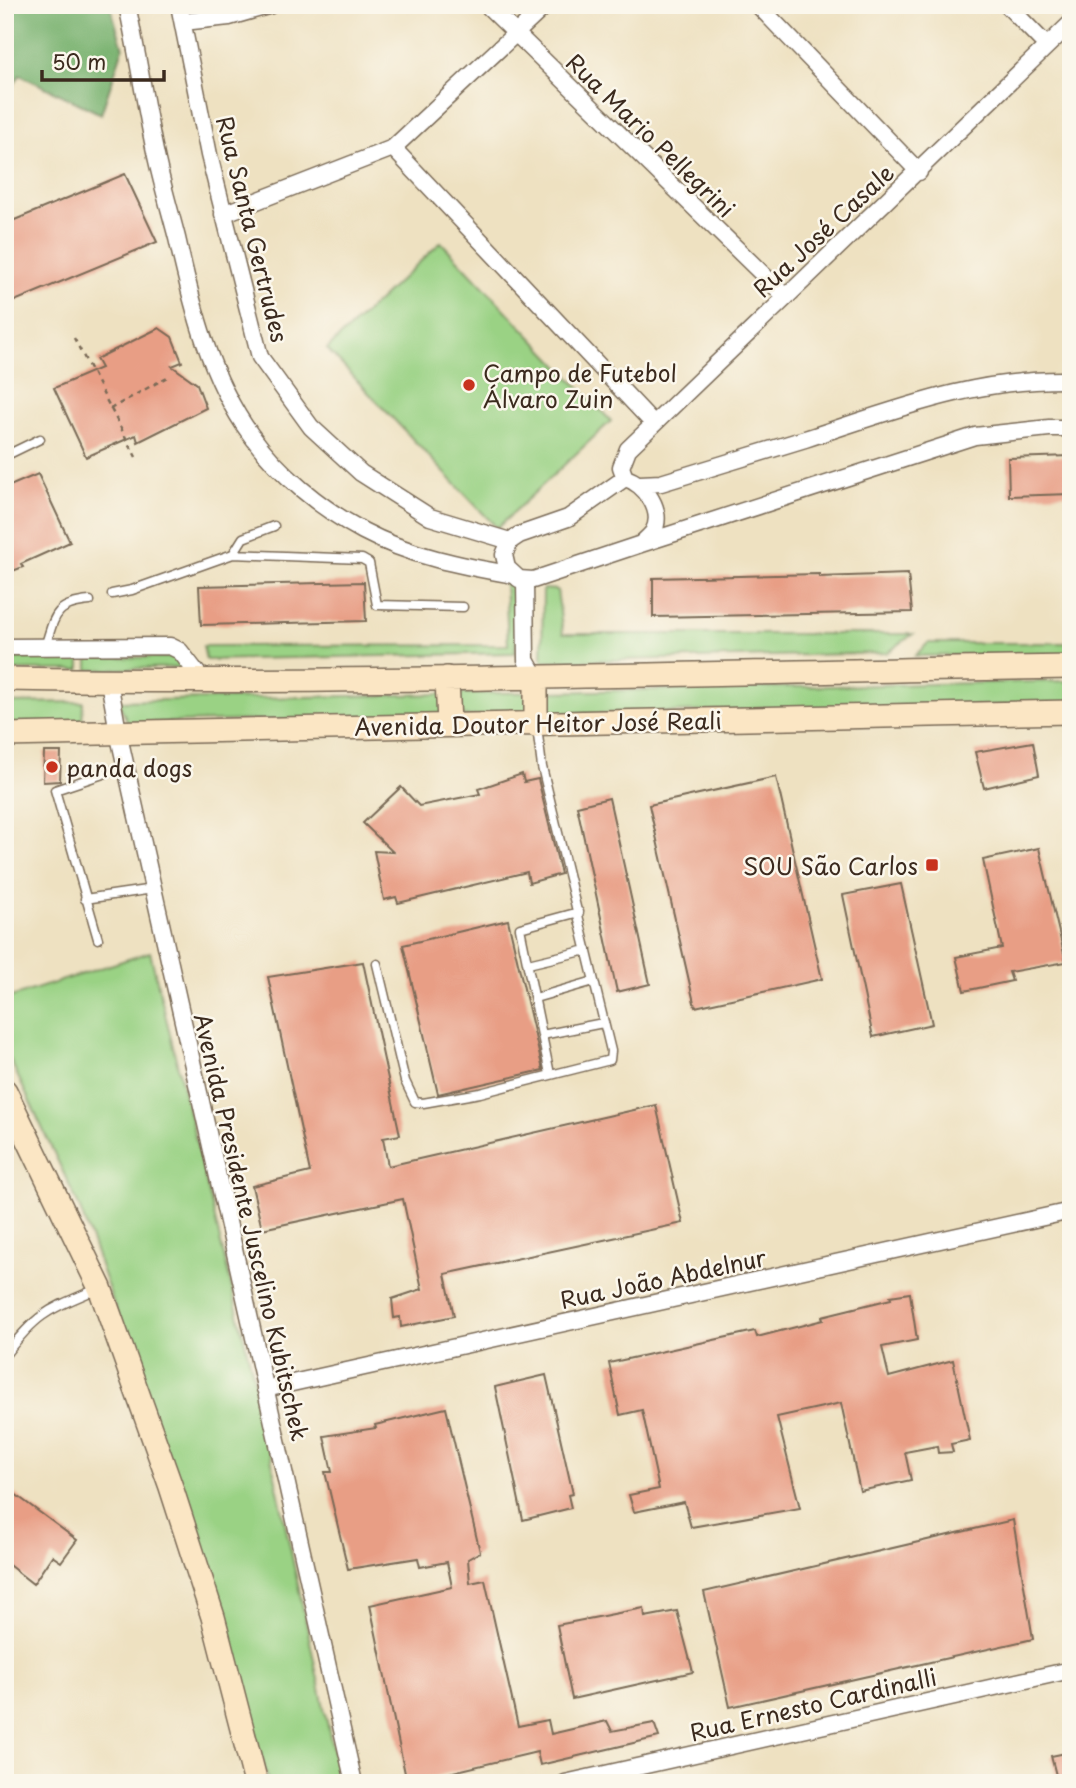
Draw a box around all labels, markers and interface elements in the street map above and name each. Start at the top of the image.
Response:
scale bar [42,38,164,82]
text: 50 m [52,45,106,77]
street label: Rua Mario Pellegrini [559,45,743,225]
street label: Rua Santa Gertrudes [208,112,298,346]
street label: Rua José Casale [745,155,901,305]
place label: Campo de Futebol Álvaro Zuin [483,355,677,416]
marker: Campo de Futebol Álvaro Zuin [461,377,477,393]
street label: Avenida Doutor Heitor José Reali [354,702,722,744]
place label: panda dogs [66,750,192,785]
marker: panda dogs [44,759,60,775]
place label: SOU São Carlos [743,848,918,883]
marker: SOU São Carlos [924,857,940,873]
street label: Avenida Presidente Juscelino Kubitschek [186,1010,318,1444]
street label: Rua João Abdelnur [557,1239,770,1317]
street label: Rua Ernesto Cardinalli [686,1659,940,1749]

